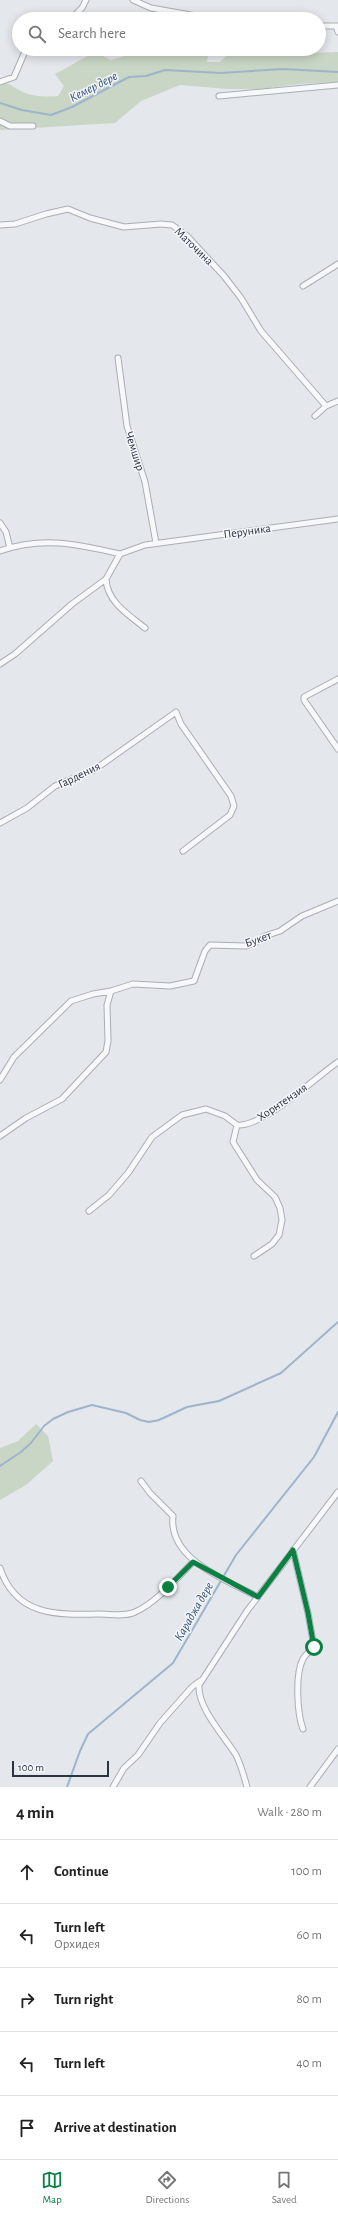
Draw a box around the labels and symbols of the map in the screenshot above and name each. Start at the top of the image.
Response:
water label: Кемер дере [68,70,120,105]
street label: Маточина [172,225,216,268]
street label: Чемшир [123,430,147,472]
street label: Перуника [223,522,272,541]
street label: Гардения [56,760,102,790]
street label: Букет [243,929,274,950]
street label: Хорнтензия [255,1081,309,1123]
route end [159,1578,177,1596]
water label: Караджа дере [172,1580,216,1643]
route start [305,1638,323,1656]
scale bar [12,1759,109,1778]

